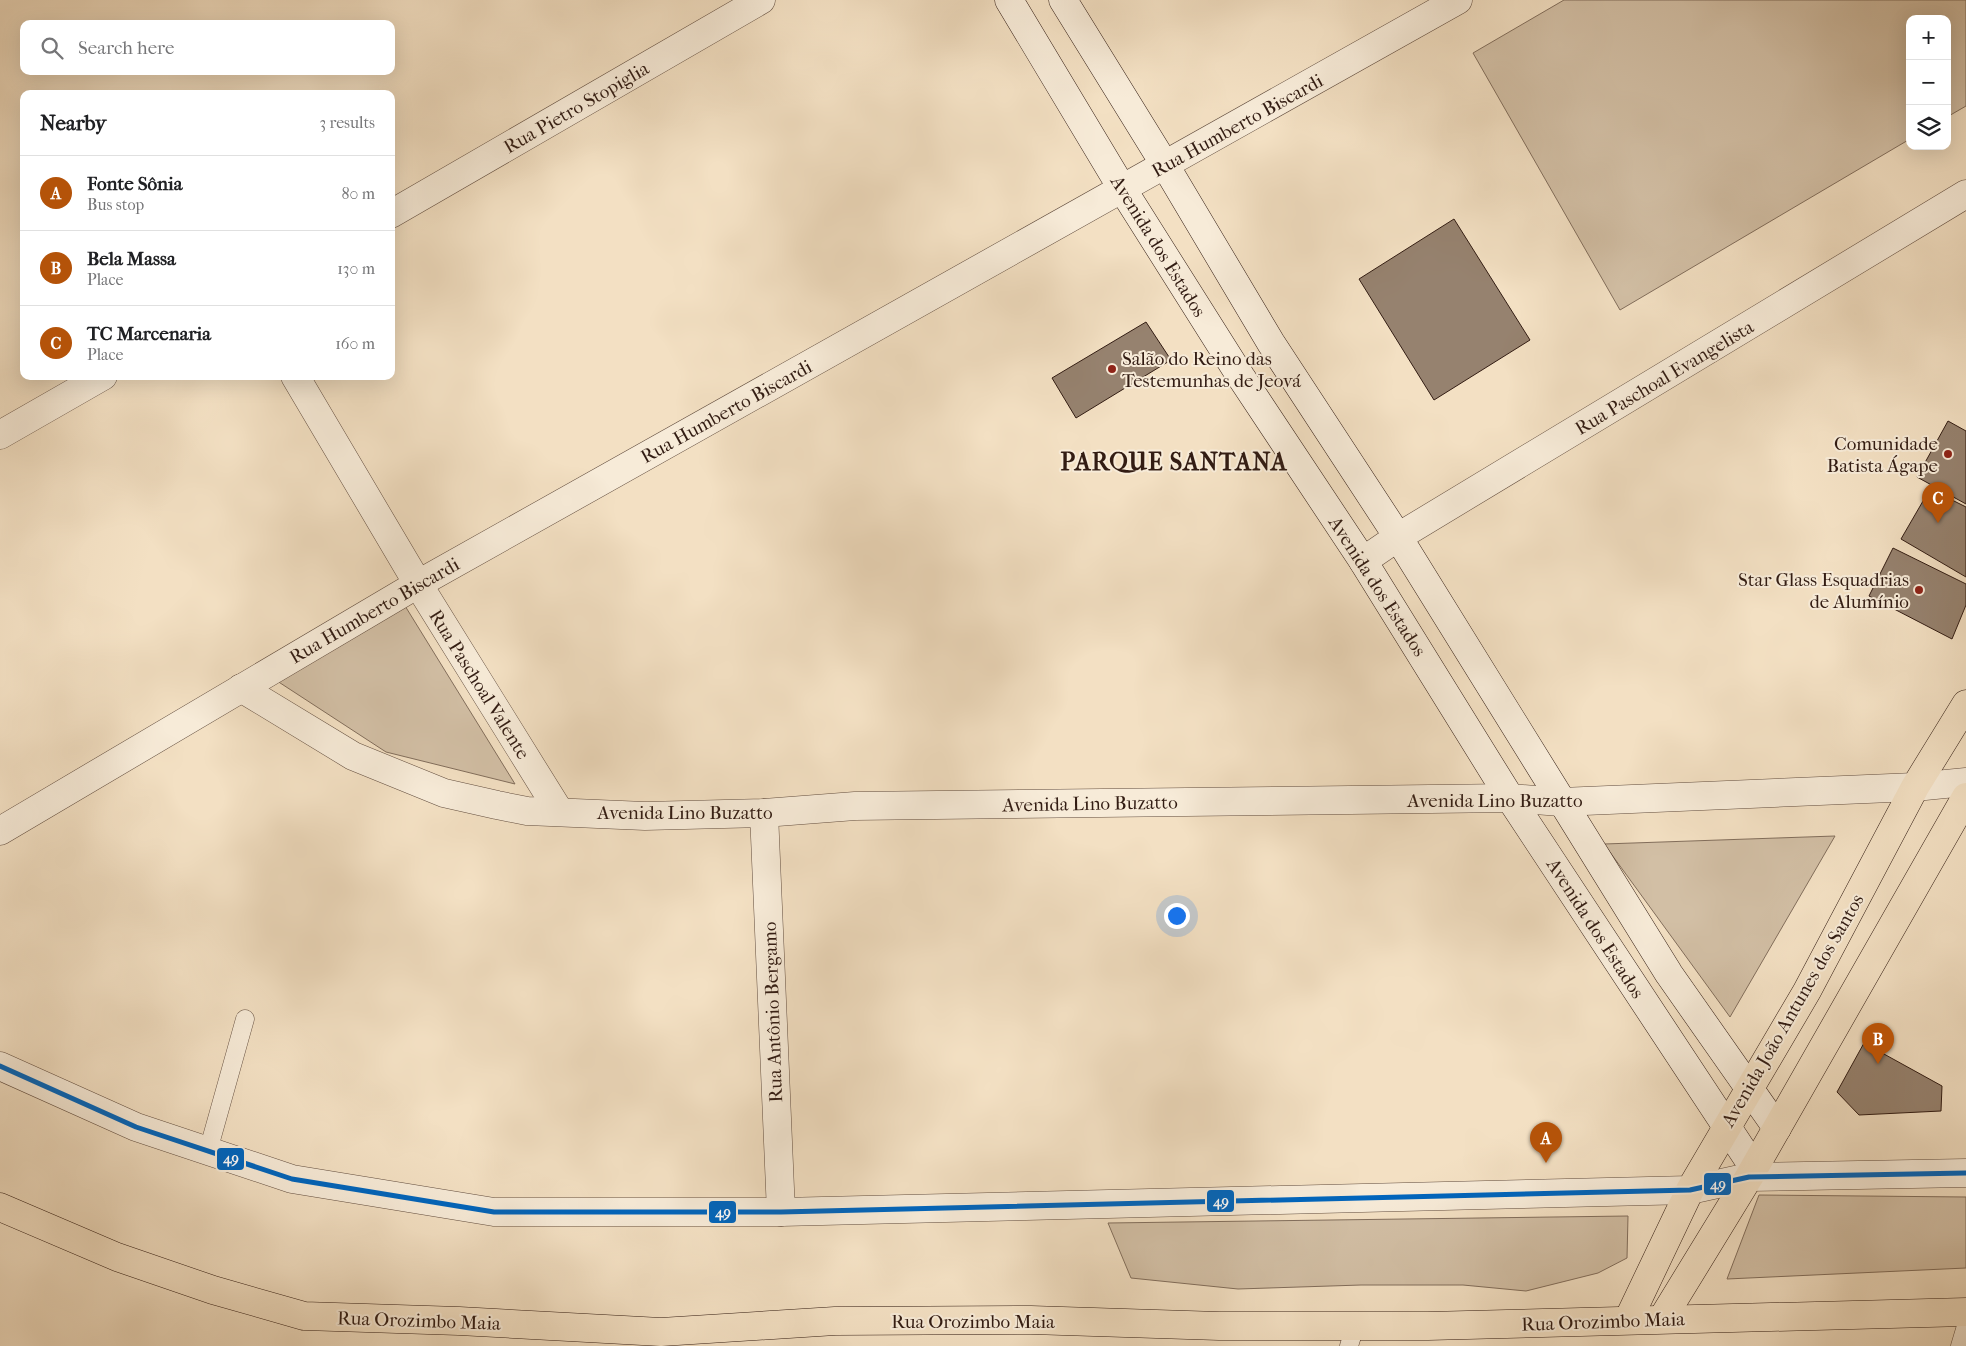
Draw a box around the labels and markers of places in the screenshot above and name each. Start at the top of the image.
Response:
place label: Salão do Reino das Testemunhas de Jeová [1122,348,1301,392]
marker: Salão do Reino das Testemunhas de Jeová [1106,363,1118,375]
place label: Comunidade Batista Ágape [1827,433,1938,477]
marker: Comunidade Batista Ágape [1942,448,1954,460]
pin: C [1922,482,1954,523]
place label: Star Glass Esquadrias de Alumínio [1738,569,1909,613]
marker: Star Glass Esquadrias de Alumínio [1913,584,1925,596]
pin: B [1862,1023,1894,1064]
pin: A [1530,1122,1562,1163]

